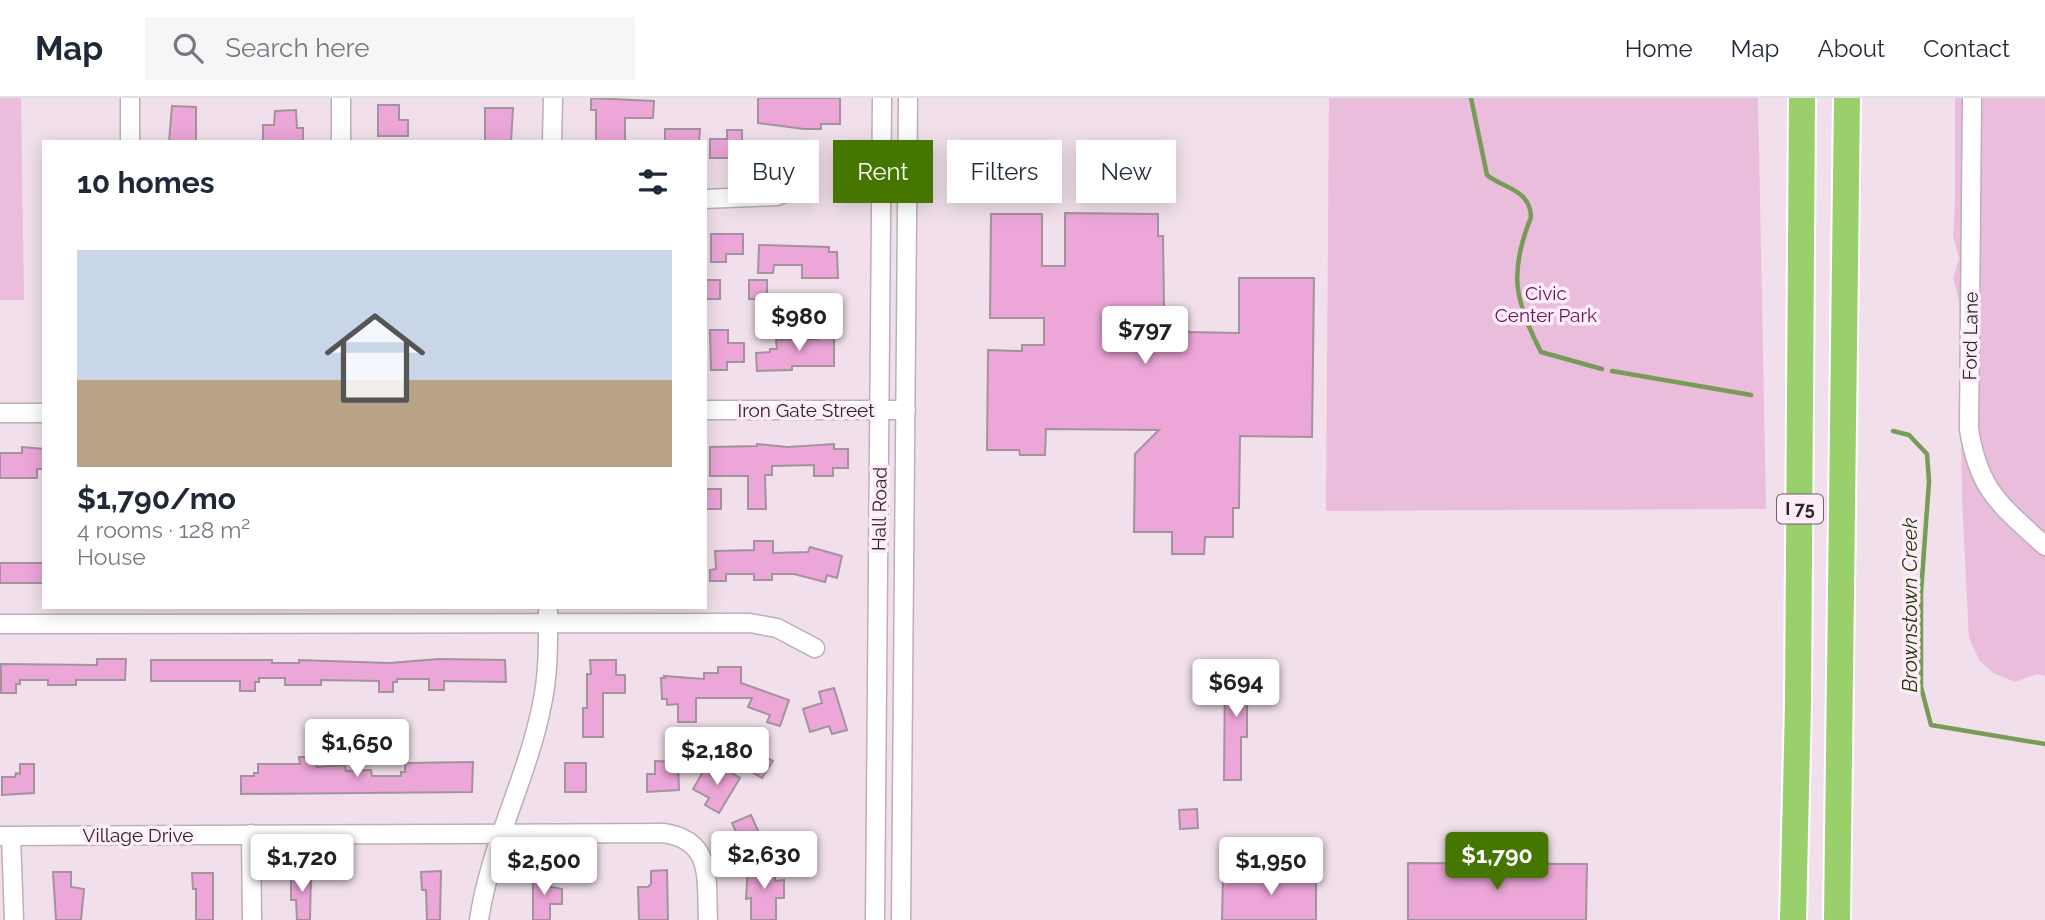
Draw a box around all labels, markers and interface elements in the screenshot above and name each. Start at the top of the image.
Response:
search box [145,17,635,80]
text: Map [35,29,103,68]
icon: search [169,29,207,67]
text: Search here [225,33,370,63]
text: Home [1625,34,1693,63]
text: Map [1731,34,1779,63]
text: About [1817,34,1885,63]
text: Contact [1923,34,2010,63]
chip: Buy [728,140,819,203]
chip: Rent [833,140,933,203]
chip: Filters [947,140,1062,203]
chip: New [1076,140,1176,203]
icon: filters [634,163,672,201]
text: 10 homes [77,165,214,200]
park label: Civic Center Park [1495,282,1597,326]
street label: Ford Lane [1958,292,1982,380]
pin: $980 [758,294,840,353]
icon: home [312,295,438,421]
text: $980 [771,302,827,329]
pin: $797 [1104,306,1186,366]
text: $797 [1118,315,1172,342]
street label: Iron Gate Street [737,399,875,421]
street label: Hall Road [867,467,891,551]
text: $1,790/mo [77,481,236,516]
road number: I 75 [1777,494,1823,524]
text: 4 rooms · 128 m² [77,516,250,543]
water label: Brownstown Creek [1897,518,1922,692]
text: House [77,543,146,570]
pin: $694 [1195,660,1277,719]
text: $694 [1208,668,1264,695]
pin: $1,650 [300,720,414,779]
text: $1,650 [321,728,393,755]
pin: $2,180 [660,728,774,787]
text: $2,180 [681,736,753,763]
street label: Village Drive [83,824,193,846]
pin: $2,630 [707,832,821,891]
pin: $1,790 [1440,832,1554,892]
pin: $1,720 [245,834,359,894]
pin: $2,500 [487,838,601,897]
pin: $1,950 [1214,838,1328,897]
text: $2,630 [727,840,801,867]
text: $1,790 [1461,841,1533,868]
text: $1,720 [267,843,337,870]
text: $2,500 [507,846,581,873]
text: $1,950 [1235,846,1307,873]

